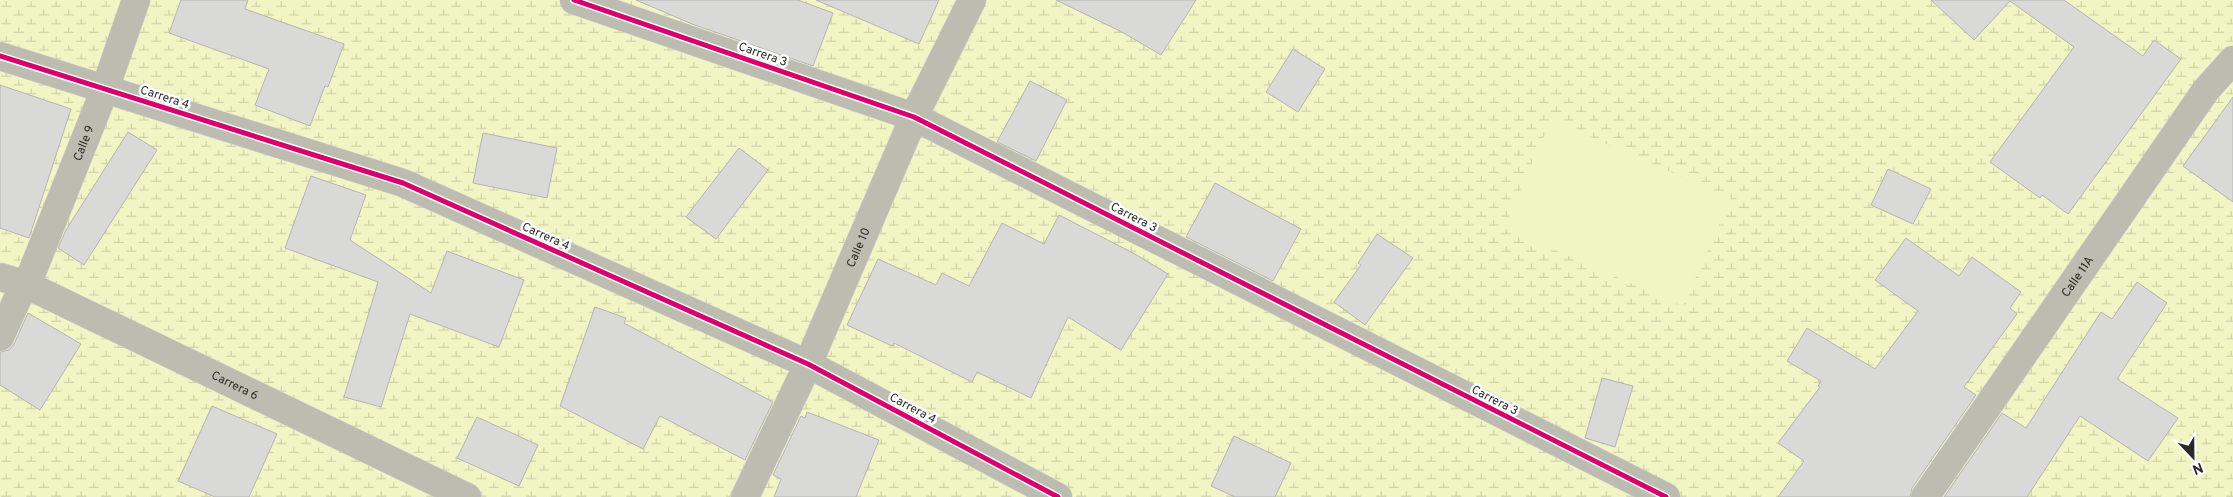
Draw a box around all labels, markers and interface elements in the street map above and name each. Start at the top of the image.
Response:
street label: Carrera 3 [736,39,789,71]
street label: Carrera 4 [138,82,191,113]
street label: Calle 9 [70,123,99,163]
street label: Carrera 3 [1107,199,1160,237]
street label: Carrera 4 [519,219,572,255]
street label: Calle 10 [843,225,875,270]
street label: Calle 11A [2058,253,2098,301]
street label: Carrera 6 [208,368,261,404]
street label: Carrera 3 [1468,382,1521,420]
street label: Carrera 4 [886,390,939,428]
north arrow [2168,432,2218,482]
text: N [2189,458,2205,477]

